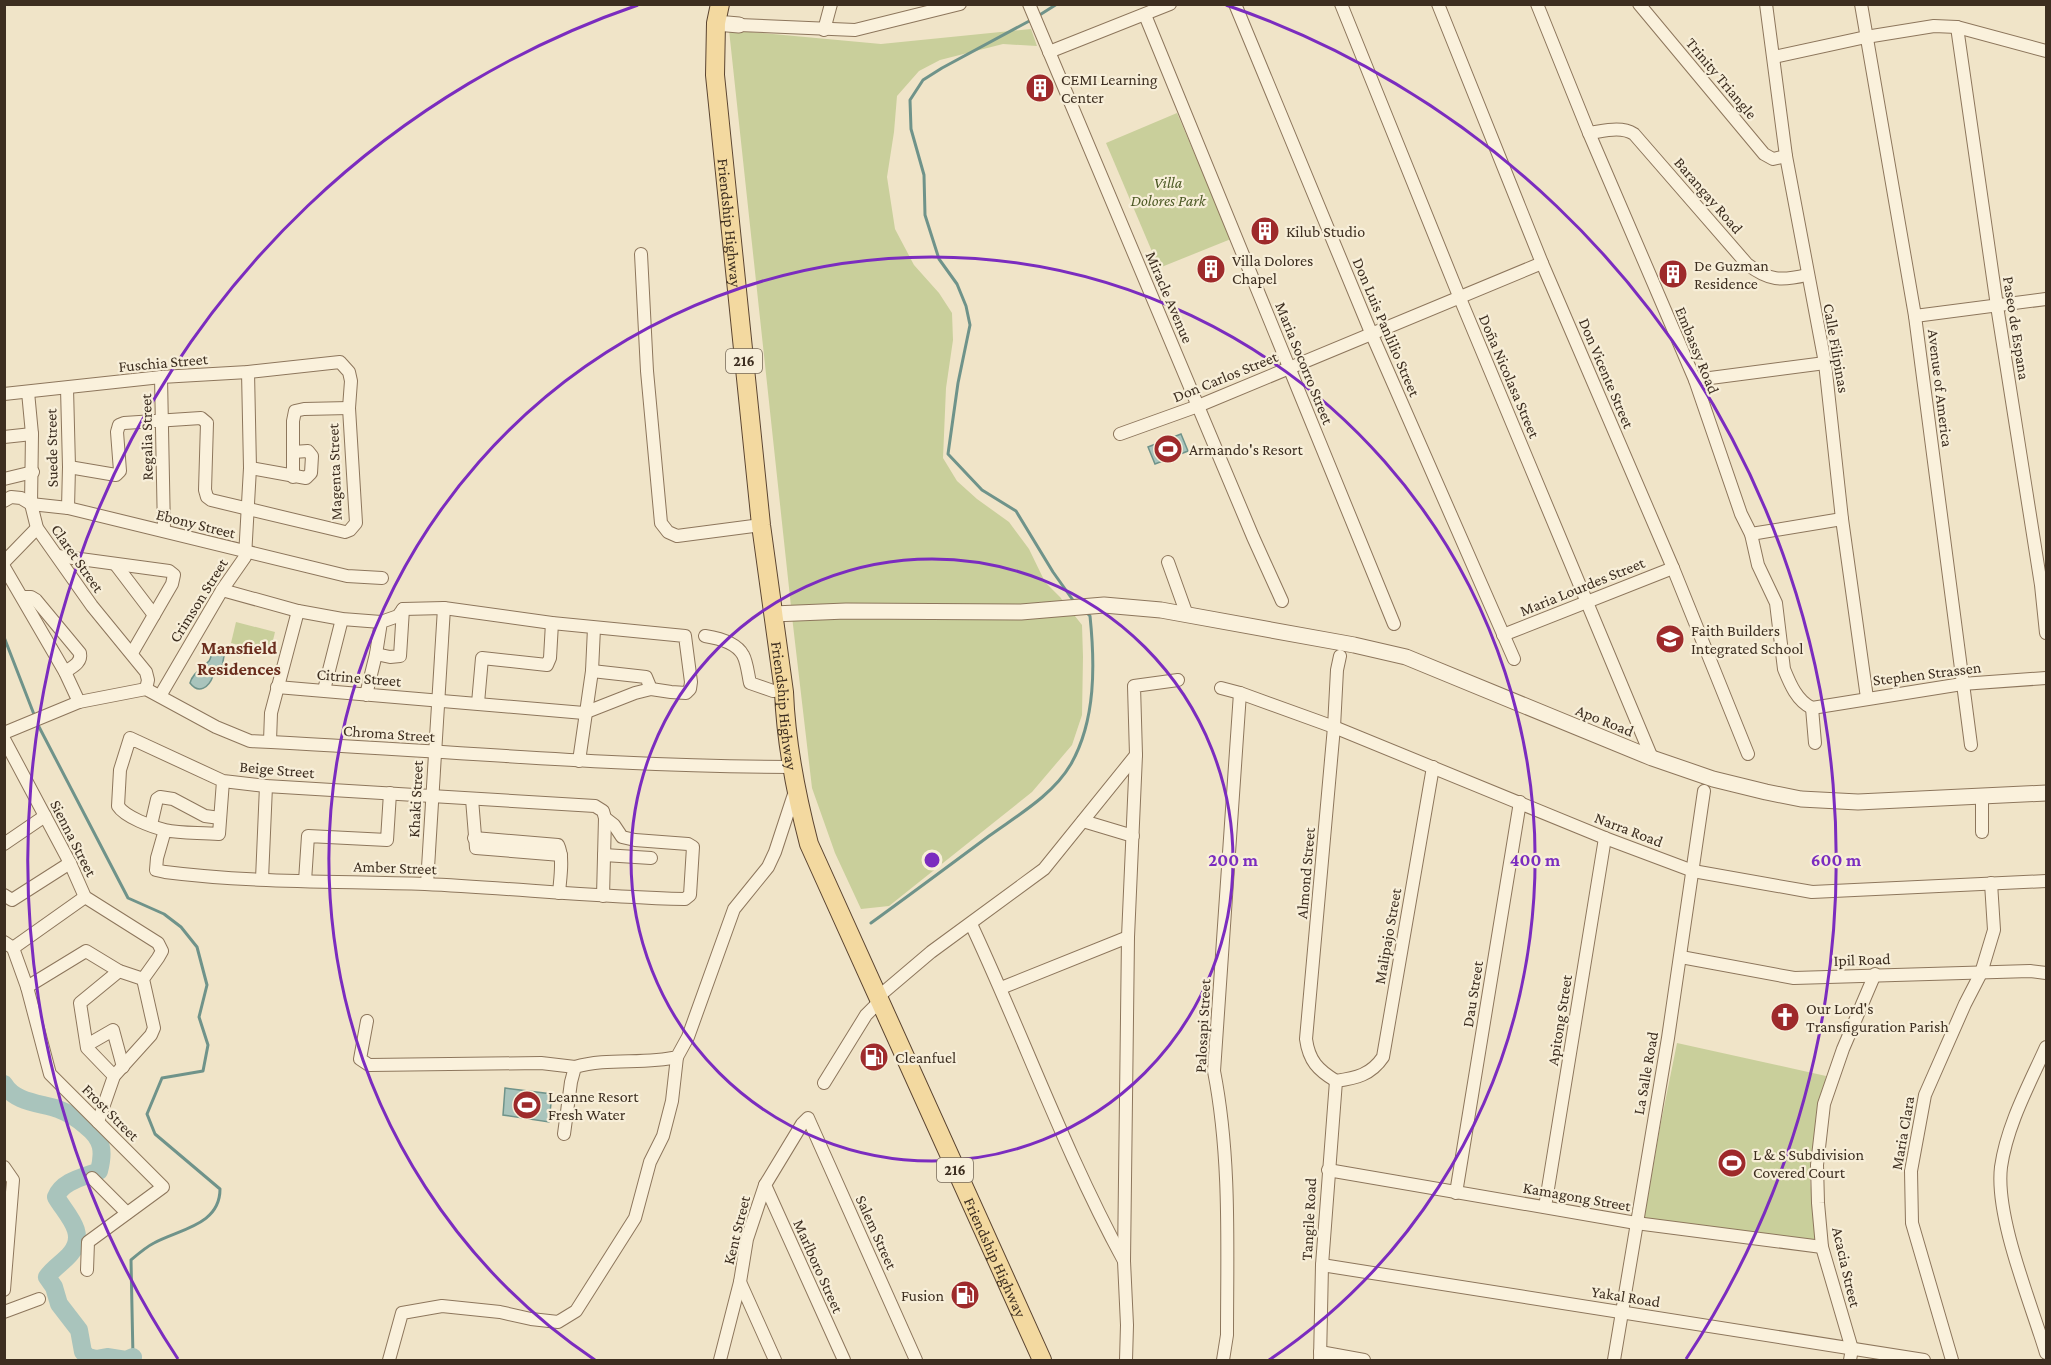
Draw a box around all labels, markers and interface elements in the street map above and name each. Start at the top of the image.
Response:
street label: Trinity Triangle [1682,34,1760,123]
place label: CEMI Learning Center [1061,71,1158,106]
building icon: CEMI Learning Center [1024,72,1056,104]
street label: Barangay Road [1670,154,1747,238]
street label: Friendship Highway [715,158,745,289]
park label: Villa Dolores Park [1130,174,1207,209]
building icon: Kilub Studio [1249,215,1281,247]
place label: Kilub Studio [1286,223,1365,240]
street label: Miracle Avenue [1143,249,1197,346]
place label: Villa Dolores Chapel [1232,252,1313,288]
building icon: Villa Dolores Chapel [1195,253,1227,285]
street label: Don Luis Panlilio Street [1350,255,1424,400]
place label: De Guzman Residence [1694,257,1769,292]
building icon: De Guzman Residence [1657,258,1689,290]
street label: Paseo de Espana [1999,275,2033,382]
street label: Maria Socorro Street [1272,300,1337,427]
street label: Calle Filipinas [1819,302,1853,394]
street label: Embassy Road [1671,304,1723,397]
street label: Doña Nicolasa Street [1476,312,1544,441]
street label: Don Vicente Street [1576,315,1638,432]
street label: Avenue of America [1925,328,1956,449]
street label: Don Carlos Street [1170,347,1281,405]
road number: 216 [726,349,762,373]
street label: Fuschia Street [118,350,209,375]
street label: Regalia Street [137,393,157,481]
street label: Suede Street [42,408,61,488]
street label: Magenta Street [324,422,346,521]
sports icon: Armando's Resort [1152,433,1184,465]
place label: Armando's Resort [1189,441,1304,458]
street label: Ebony Street [154,505,238,543]
street label: Claret Street [48,521,108,596]
street label: Maria Lourdes Street [1517,553,1648,619]
street label: Crimson Street [166,555,231,645]
place label: Faith Builders Integrated School [1691,622,1804,658]
school or university icon: Faith Builders Integrated School [1654,623,1686,655]
district label: Mansfield Residences [197,638,281,679]
street label: Friendship Highway [768,640,801,772]
street label: Stephen Strassen [1872,658,1983,690]
street label: Citrine Street [316,665,403,690]
street label: Apo Road [1573,701,1637,741]
street label: Chroma Street [342,722,436,745]
street label: Beige Street [239,758,316,782]
street label: Khaki Street [405,759,426,838]
street label: Sienna Street [47,797,100,880]
street label: Narra Road [1592,809,1666,850]
street label: Almond Street [1293,826,1318,919]
centre of rings [922,850,942,870]
text: 200 m [1208,850,1259,870]
text: 400 m [1510,850,1561,870]
text: 600 m [1811,850,1862,870]
street label: Amber Street [353,858,438,877]
street label: Malipajo Street [1371,886,1405,986]
street label: Ipil Road [1833,950,1891,970]
street label: Dau Street [1459,959,1486,1029]
street label: Apitong Street [1544,973,1576,1067]
street label: Palosapi Street [1192,978,1214,1074]
place label: Our Lord's Transfiguration Parish [1806,1000,1949,1036]
church icon: Our Lord's Transfiguration Parish [1769,1001,1801,1033]
street label: La Salle Road [1630,1030,1661,1116]
fuel station icon: Cleanfuel [858,1041,890,1073]
place label: Cleanfuel [895,1049,956,1066]
street label: Frost Street [79,1080,143,1145]
place label: Leanne Resort Fresh Water [548,1088,639,1123]
sports icon: Leanne Resort Fresh Water [511,1089,543,1121]
street label: Maria Clara [1888,1094,1917,1171]
place label: L & S Subdivision Covered Court [1753,1146,1864,1181]
sports icon: L & S Subdivision Covered Court [1716,1147,1748,1179]
road number: 216 [937,1158,973,1182]
street label: Tangile Road [1298,1177,1320,1261]
street label: Kamagong Street [1522,1179,1633,1215]
street label: Salem Street [853,1192,901,1273]
street label: Kent Street [720,1193,753,1266]
street label: Friendship Highway [961,1195,1030,1321]
street label: Marlboro Street [790,1217,847,1316]
street label: Acacia Street [1829,1225,1864,1310]
fuel station icon: Fusion [949,1279,981,1311]
street label: Yakal Road [1590,1283,1662,1310]
place label: Fusion [901,1287,944,1304]

